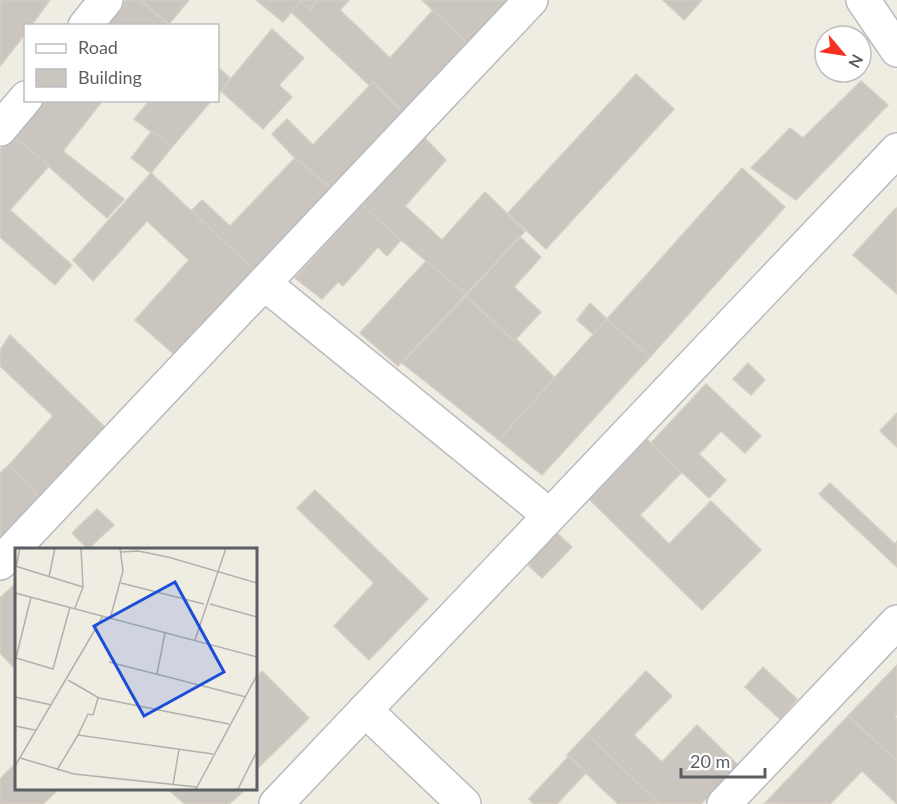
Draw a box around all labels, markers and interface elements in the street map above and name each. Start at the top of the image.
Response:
legend [24,24,219,102]
north arrow [813,24,873,84]
text: Road [78,36,118,58]
text: N [845,52,868,72]
text: Building [78,66,142,88]
inset map [15,548,256,789]
scale bar [681,741,765,779]
text: 20 m [690,750,730,772]

